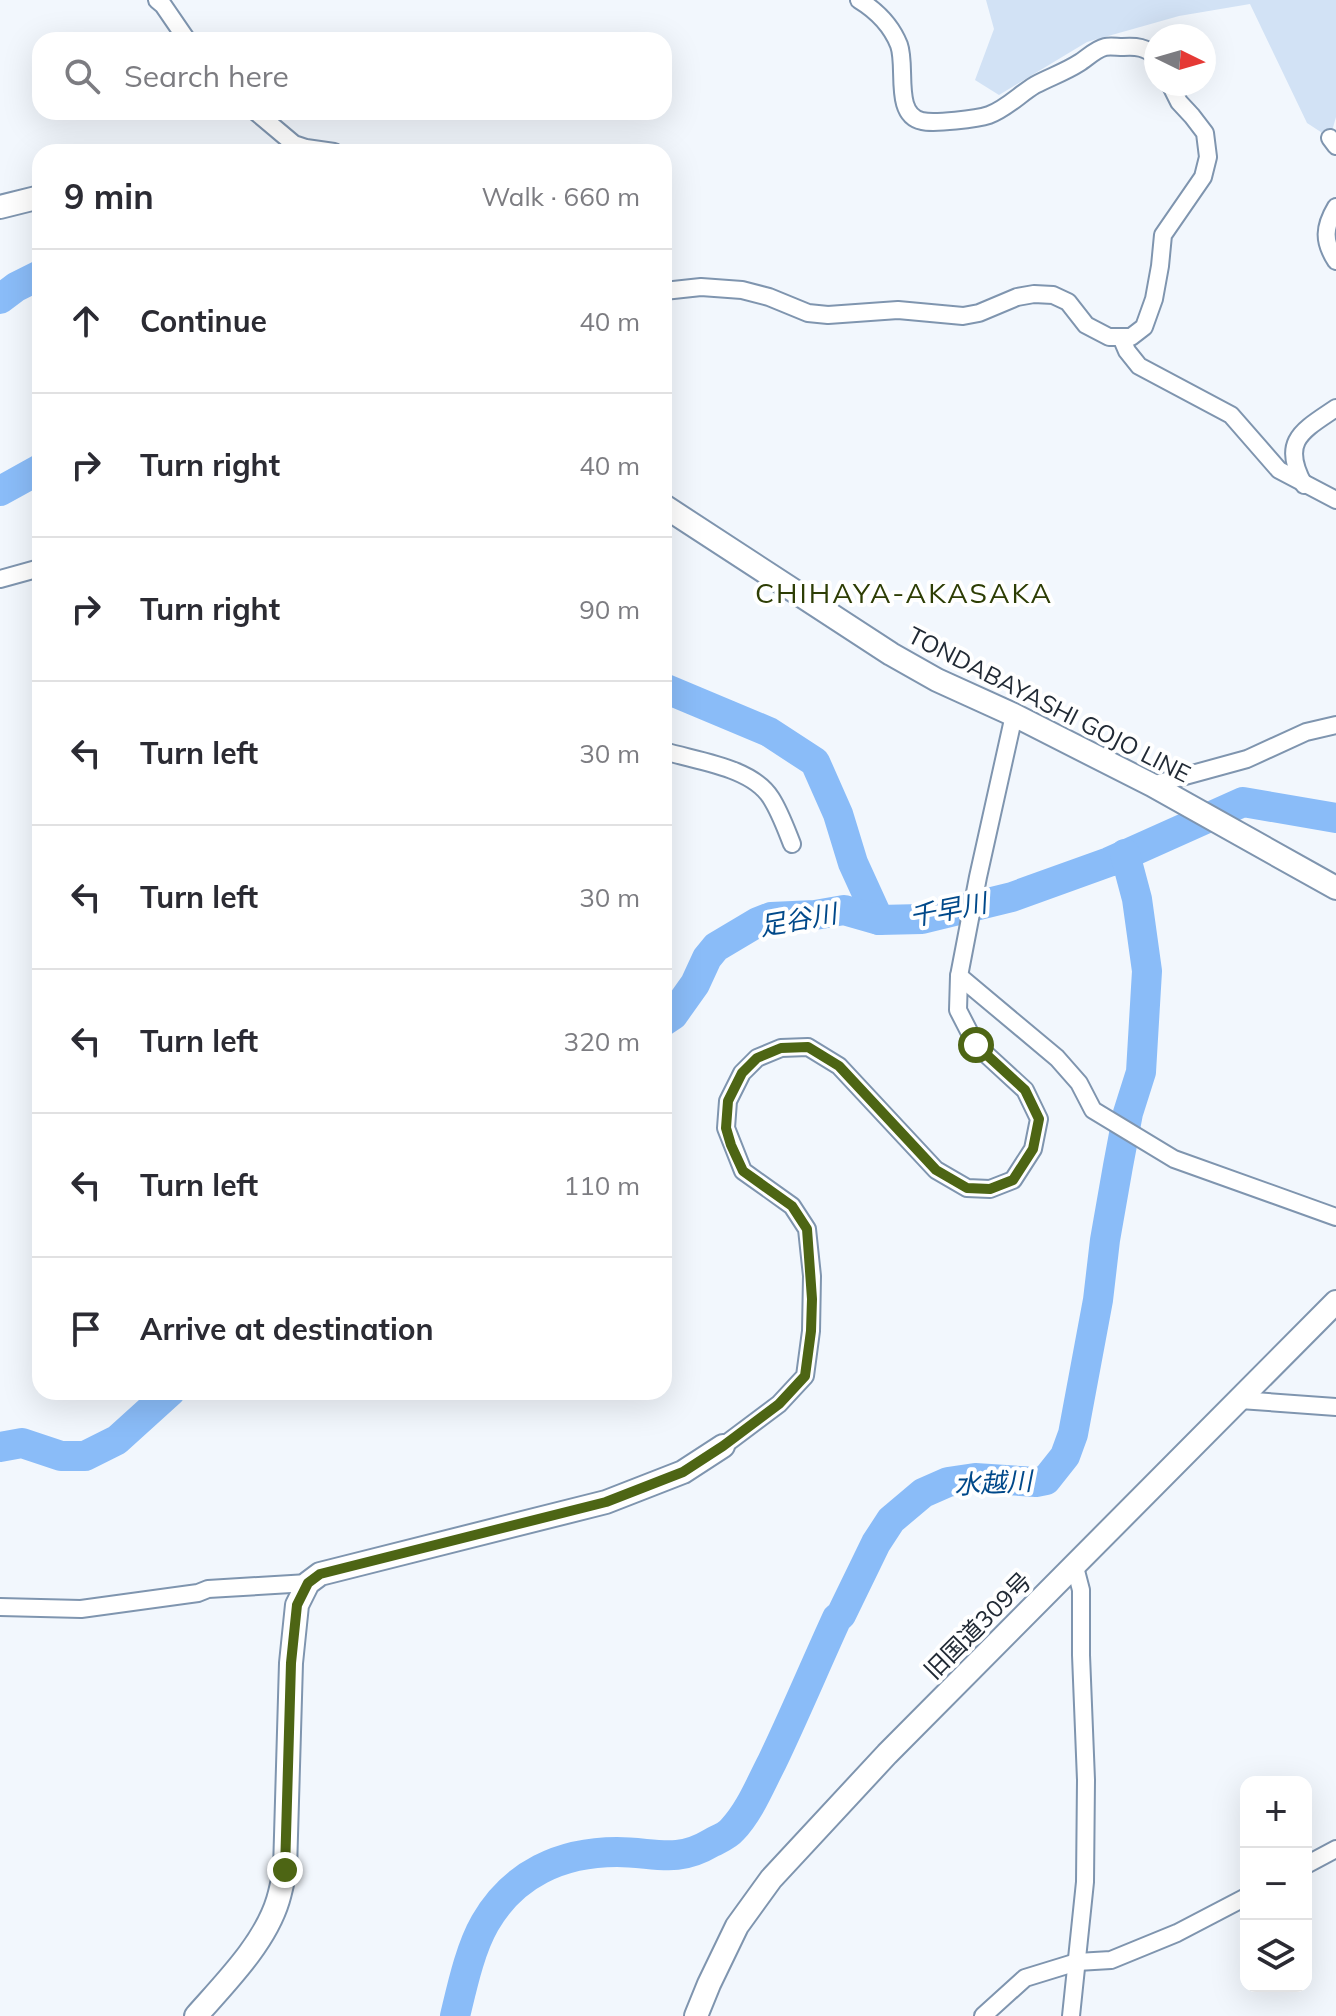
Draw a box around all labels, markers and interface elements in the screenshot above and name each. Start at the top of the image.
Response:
north arrow [1144,24,1216,96]
search box [32,32,672,120]
icon: search [60,54,104,98]
text: Search here [124,57,289,95]
text: 9 min [64,175,154,218]
text: Walk · 660 m [481,180,640,213]
icon: ahead [64,299,108,343]
text: Continue [140,302,267,340]
text: 40 m [579,305,640,338]
icon: right [64,443,108,487]
text: Turn right [140,446,280,484]
text: 40 m [579,449,640,482]
district label: CHIHAYA-AKASAKA [755,575,1053,610]
icon: right [64,587,108,631]
text: Turn right [140,590,280,628]
text: 90 m [579,593,640,626]
street label: TONDABAYASHI GOJO LINE [903,620,1196,789]
icon: left [64,731,108,775]
text: Turn left [140,734,258,772]
text: 30 m [579,737,640,770]
icon: left [64,875,108,919]
text: Turn left [140,878,258,916]
text: 30 m [579,881,640,914]
water label: 千早川 [906,885,992,933]
water label: 足谷川 [757,896,842,943]
icon: left [64,1019,108,1063]
text: Turn left [140,1022,258,1060]
text: 320 m [564,1025,640,1058]
route start [958,1027,994,1063]
icon: left [64,1163,108,1207]
text: Turn left [140,1166,258,1204]
text: 110 m [564,1169,640,1202]
icon: arrive [64,1307,108,1351]
text: Arrive at destination [140,1310,434,1348]
water label: 水越川 [953,1464,1036,1501]
street label: 旧国道309号 [917,1565,1037,1685]
map controls [1240,1776,1312,1992]
button: + [1240,1776,1312,1848]
button: − [1240,1848,1312,1920]
route end [267,1852,303,1888]
button: layers [1240,1920,1312,1992]

